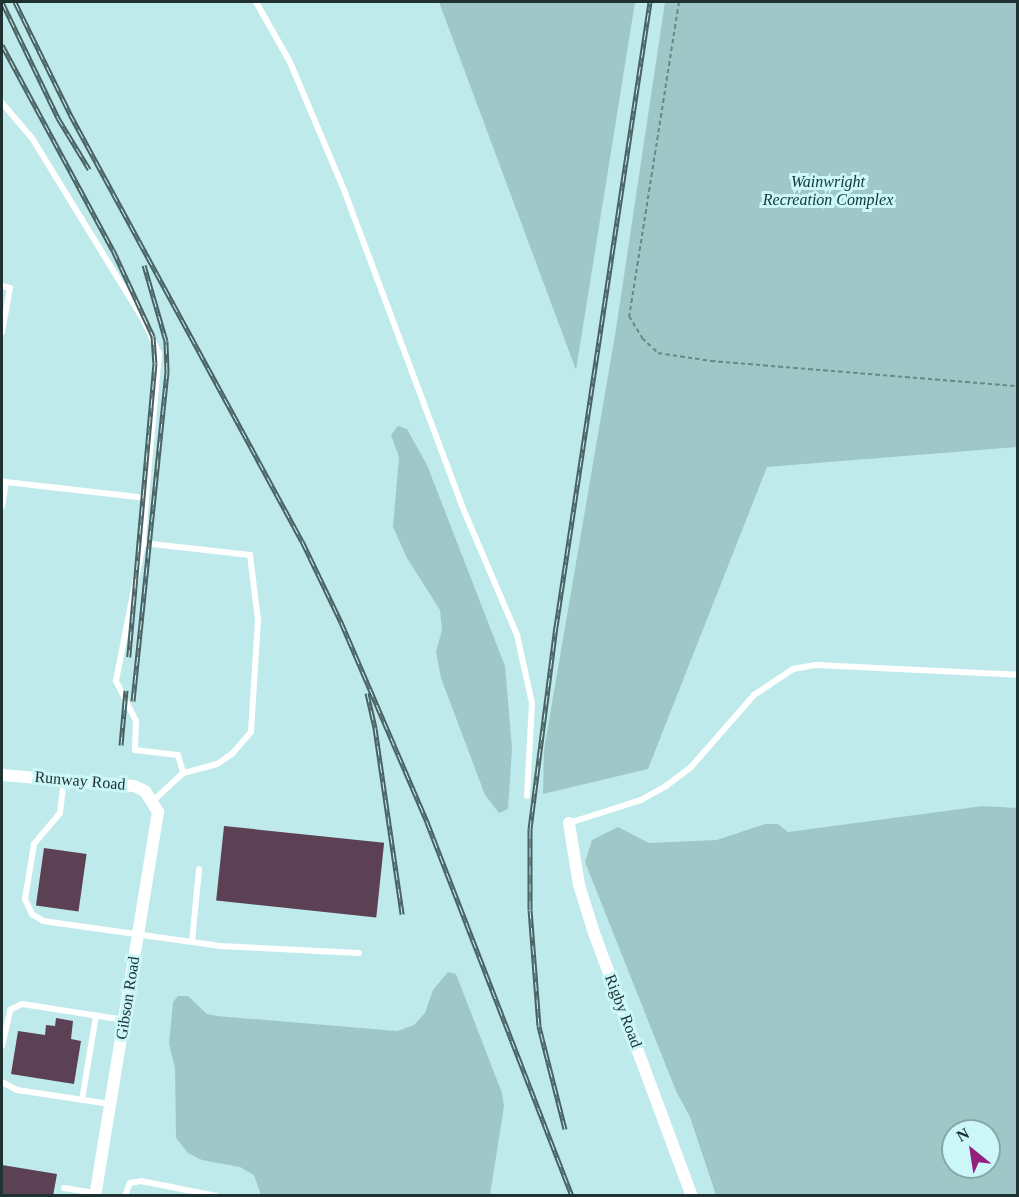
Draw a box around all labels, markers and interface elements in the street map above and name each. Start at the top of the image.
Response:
park label: Wainwright Recreation Complex [763,172,893,210]
street label: Runway Road [34,767,126,795]
street label: Gibson Road [112,955,144,1041]
street label: Rigby Road [600,972,646,1050]
north arrow [941,1119,1001,1179]
text: N [953,1124,972,1145]

